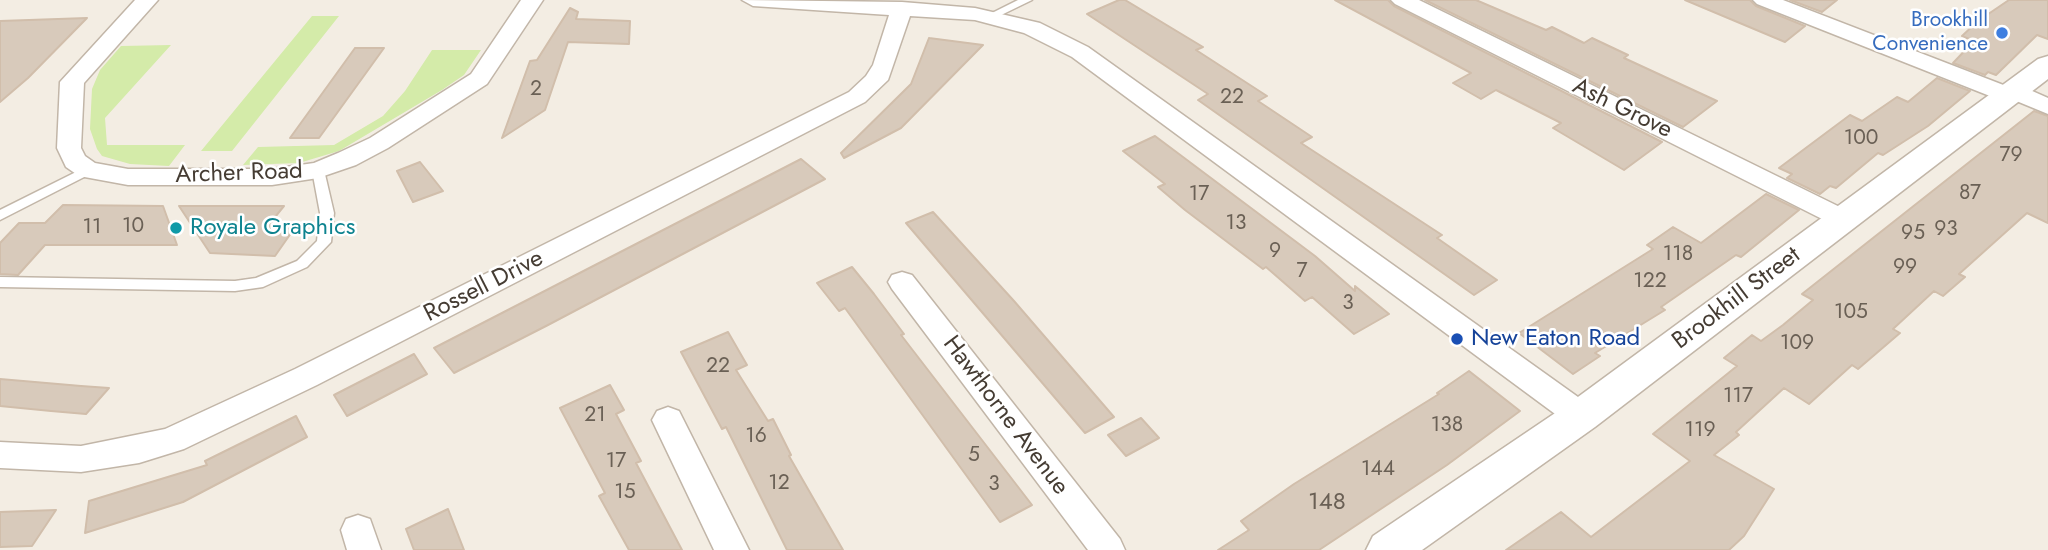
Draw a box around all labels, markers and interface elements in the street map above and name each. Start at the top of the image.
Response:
place label: Brookhill Convenience [1872,8,1988,58]
marker: Brookhill Convenience [1994,25,2010,41]
street label: Ash Grove [1568,73,1676,145]
house number: 2 [530,77,542,103]
house number: 22 [1220,85,1244,111]
house number: 100 [1844,126,1878,152]
house number: 79 [1999,143,2023,169]
street label: Archer Road [175,157,303,191]
house number: 87 [1959,181,1981,207]
house number: 17 [1189,182,1209,208]
house number: 13 [1226,211,1246,237]
house number: 10 [122,214,144,240]
place label: Royale Graphics [190,214,355,242]
house number: 11 [83,215,101,241]
house number: 93 [1934,217,1958,243]
marker: Royale Graphics [168,220,184,236]
house number: 95 [1901,221,1925,247]
house number: 9 [1269,239,1281,265]
house number: 118 [1663,242,1693,268]
street label: Brookhill Street [1667,242,1807,356]
street label: Rossell Drive [420,245,548,329]
house number: 99 [1893,255,1917,281]
house number: 7 [1296,259,1308,285]
house number: 122 [1633,269,1667,295]
house number: 3 [1342,291,1354,317]
house number: 105 [1834,300,1868,326]
place label: New Eaton Road [1471,325,1640,353]
street label: Hawthorne Avenue [936,331,1074,501]
marker: New Eaton Road [1449,331,1465,347]
house number: 109 [1780,331,1814,357]
house number: 22 [706,354,730,380]
house number: 117 [1723,384,1753,410]
house number: 21 [584,403,606,429]
house number: 138 [1431,413,1463,439]
house number: 119 [1685,418,1715,444]
house number: 16 [745,424,767,450]
house number: 5 [968,443,980,469]
house number: 17 [606,449,626,475]
house number: 144 [1361,457,1395,483]
house number: 12 [768,471,790,497]
house number: 3 [988,472,1000,498]
house number: 15 [614,480,636,506]
house number: 148 [1308,489,1346,517]

